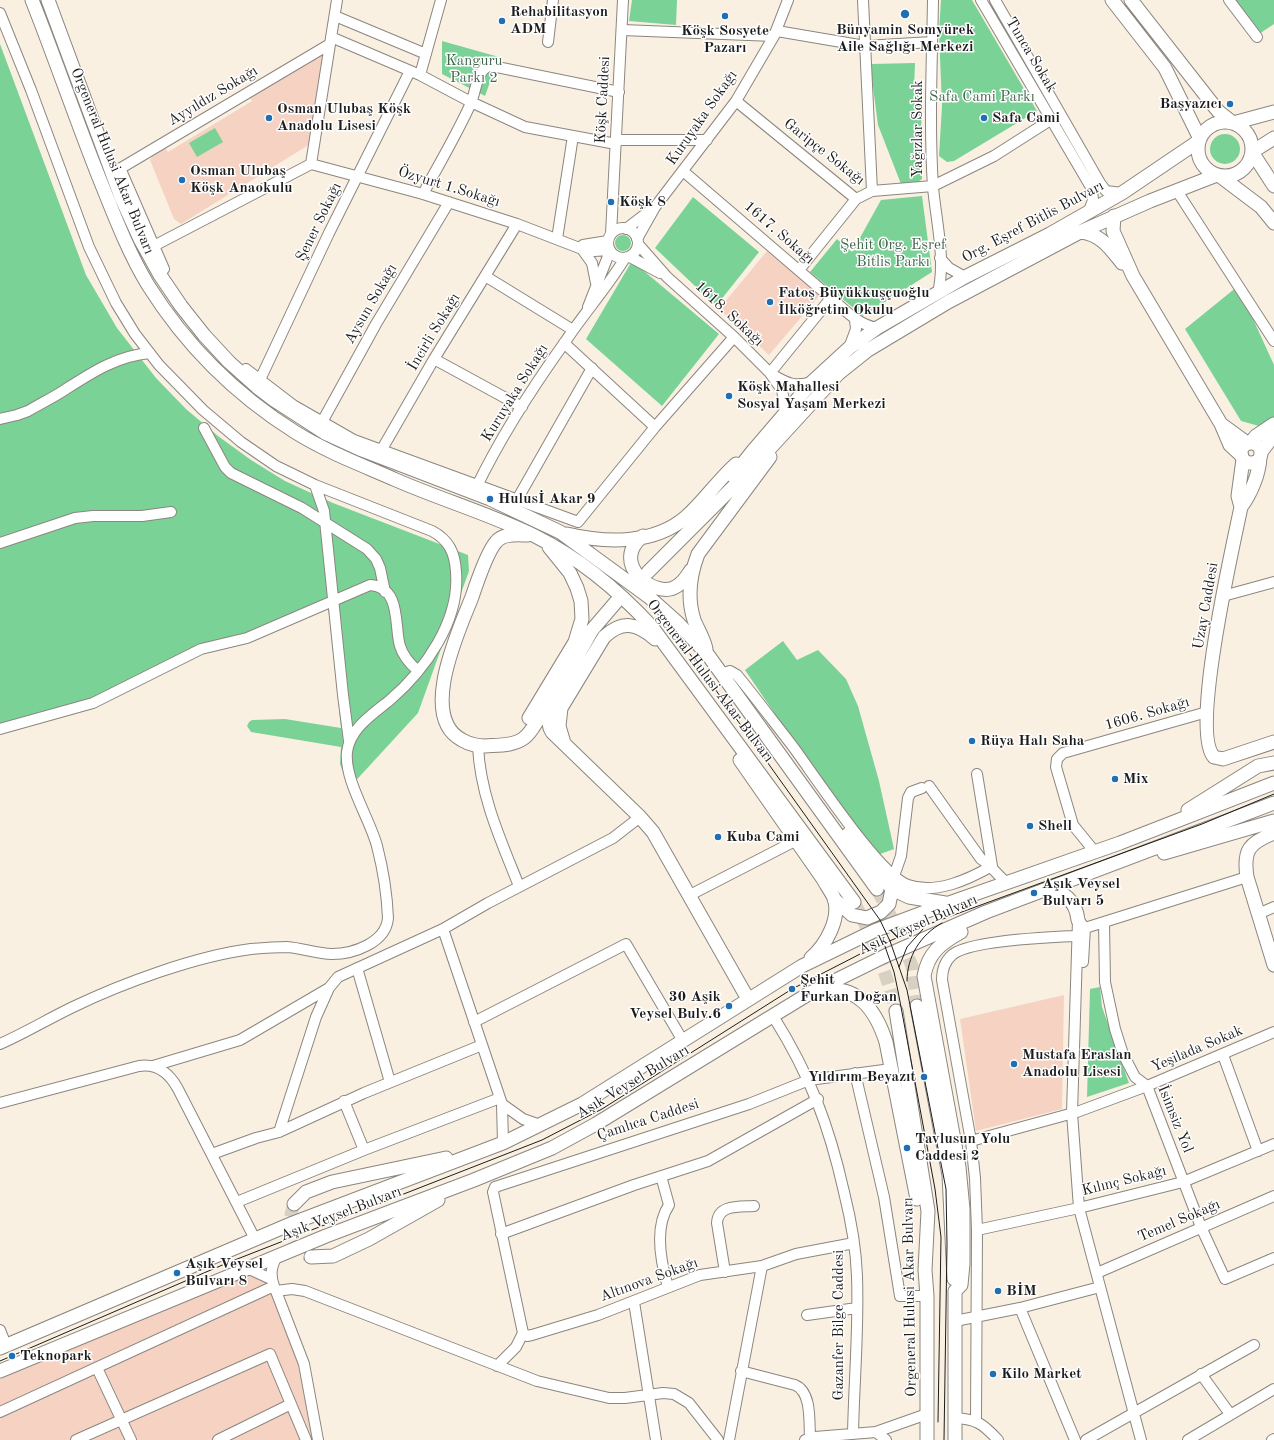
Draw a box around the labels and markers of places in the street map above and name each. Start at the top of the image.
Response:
place label: Rehabilitasyon ADM [510,3,608,38]
marker: Bünyamin Somyürek Aile Sağlığı Merkezi [899,8,911,20]
marker: Köşk Sosyete Pazarı [720,11,730,21]
marker: Rehabilitasyon ADM [497,16,507,26]
place label: Bünyamin Somyürek Aile Sağlığı Merkezi [836,21,974,56]
place label: Köşk Sosyete Pazarı [681,22,769,57]
place label: Başyazıcı [1160,95,1222,113]
marker: Başyazıcı [1225,99,1235,109]
place label: Osman Ulubaş Köşk Anadolu Lisesi [277,100,411,135]
place label: Safa Cami [992,109,1060,127]
marker: Osman Ulubaş Köşk Anadolu Lisesi [264,113,274,123]
marker: Safa Cami [979,113,989,123]
place label: Osman Ulubaş Köşk Anaokulu [190,162,293,197]
marker: Osman Ulubaş Köşk Anaokulu [177,175,187,185]
place label: Köşk 8 [619,193,666,211]
marker: Köşk 8 [606,197,616,207]
place label: Fatoş Büyükkuşçuoğlu İlköğretim Okulu [778,284,929,319]
marker: Fatoş Büyükkuşçuoğlu İlköğretim Okulu [765,297,775,307]
place label: Köşk Mahallesi Sosyal Yaşam Merkezi [737,378,886,413]
marker: Köşk Mahallesi Sosyal Yaşam Merkezi [724,391,734,401]
place label: Hulusİ Akar 9 [498,490,595,508]
marker: Hulusİ Akar 9 [485,494,495,504]
place label: Rüya Halı Saha [980,732,1084,750]
marker: Rüya Halı Saha [967,736,977,746]
place label: Mix [1123,770,1149,788]
marker: Mix [1110,774,1120,784]
place label: Shell [1038,817,1072,835]
marker: Shell [1025,821,1035,831]
place label: Kuba Cami [726,828,799,846]
marker: Kuba Cami [713,832,723,842]
place label: Aşık Veysel Bulvarı 5 [1042,875,1120,910]
marker: Aşık Veysel Bulvarı 5 [1029,888,1039,898]
place label: Şehit Furkan Doğan [800,971,897,1006]
marker: Şehit Furkan Doğan [787,984,797,994]
place label: 30 Aşik Veysel Bulv.6 [629,988,721,1023]
marker: 30 Aşik Veysel Bulv.6 [724,1001,734,1011]
place label: Mustafa Eraslan Anadolu Lisesi [1022,1046,1132,1081]
marker: Mustafa Eraslan Anadolu Lisesi [1009,1059,1019,1069]
place label: Yıldırım Beyazıt [808,1068,916,1086]
marker: Yıldırım Beyazıt [919,1072,929,1082]
place label: Tavlusun Yolu Caddesi 2 [915,1130,1010,1165]
marker: Tavlusun Yolu Caddesi 2 [902,1143,912,1153]
place label: Aşık Veysel Bulvarı 8 [185,1255,263,1290]
marker: Aşık Veysel Bulvarı 8 [172,1268,182,1278]
place label: BİM [1006,1282,1037,1300]
marker: BİM [993,1286,1003,1296]
place label: Teknopark [20,1347,92,1365]
marker: Teknopark [7,1351,17,1361]
place label: Kilo Market [1001,1365,1082,1383]
marker: Kilo Market [988,1369,998,1379]

